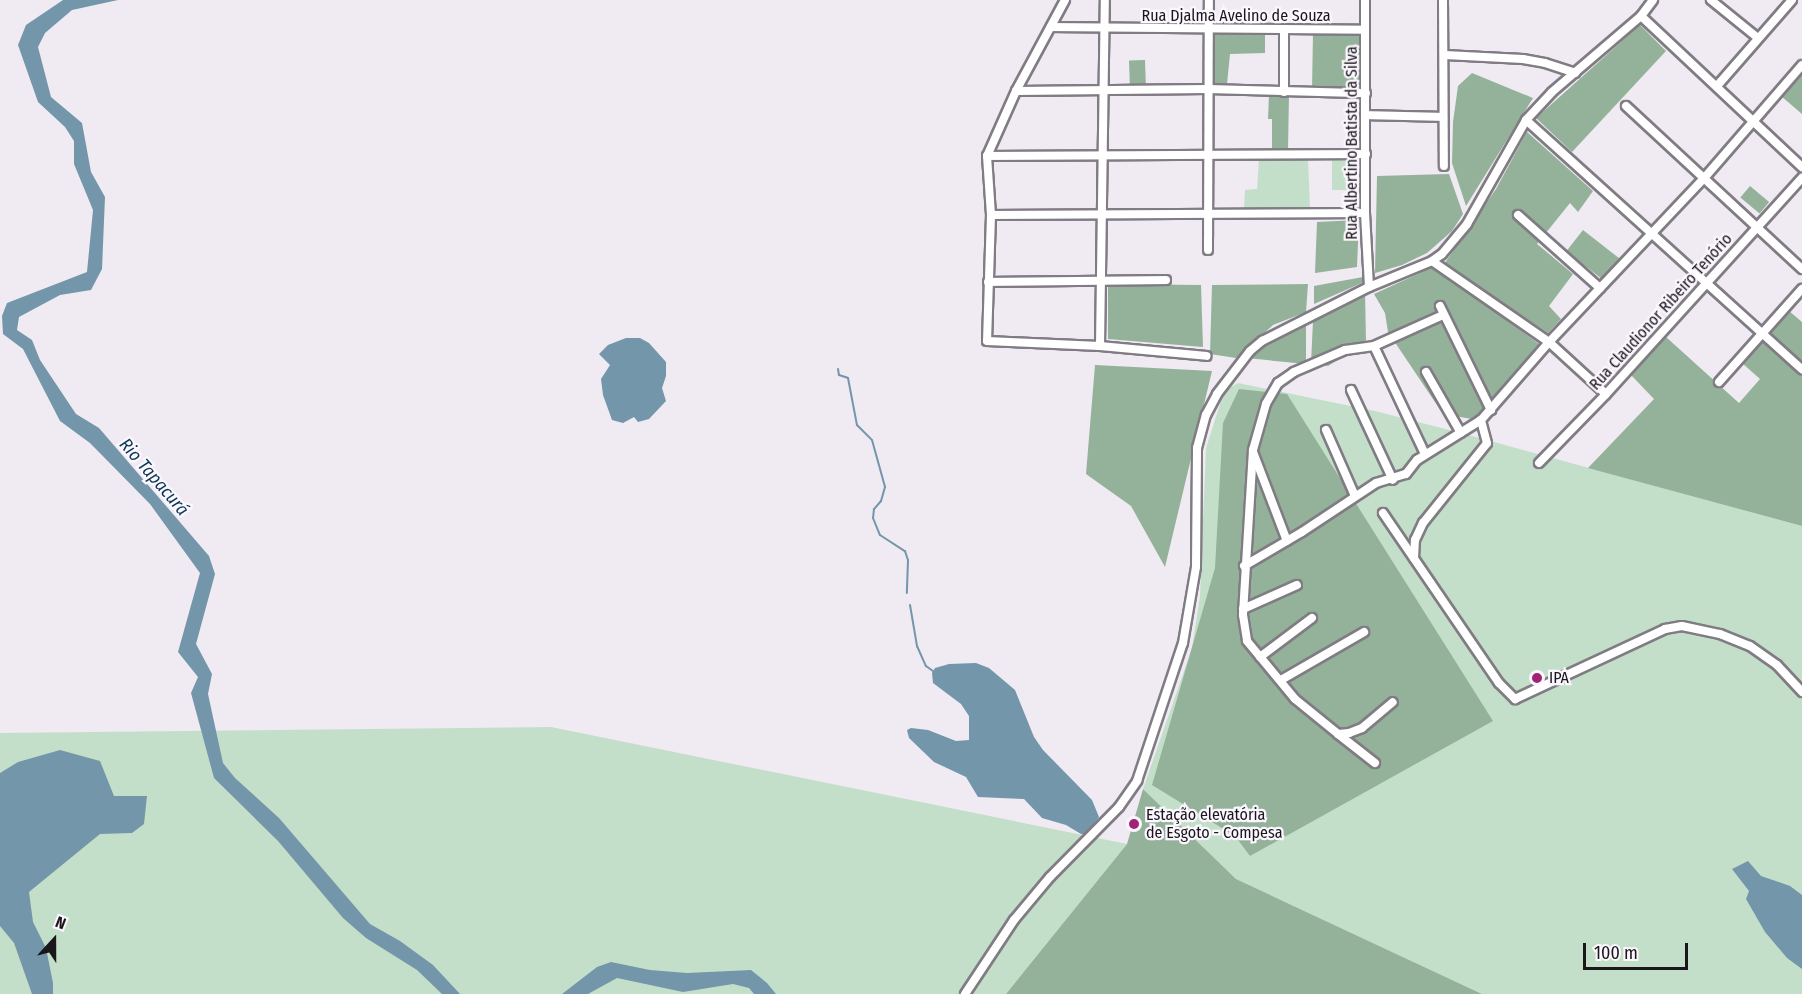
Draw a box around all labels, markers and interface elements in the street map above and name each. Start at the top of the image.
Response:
street label: Rua Djalma Avelino de Souza [1142,6,1330,26]
street label: Rua Albertino Batista da Silva [1342,46,1362,240]
street label: Rua Claudionor Ribeiro Tenório [1586,230,1736,394]
water label: Rio Tapacurá [115,434,193,520]
place label: IPA [1549,668,1569,688]
marker: IPA [1530,671,1544,685]
place label: Estação elevatória de Esgoto - Compesa [1146,805,1283,843]
marker: Estação elevatória de Esgoto - Compesa [1127,817,1141,831]
north arrow [24,910,84,970]
text: N [53,912,69,933]
scale bar [1586,931,1691,969]
text: 100 m [1594,942,1638,964]

